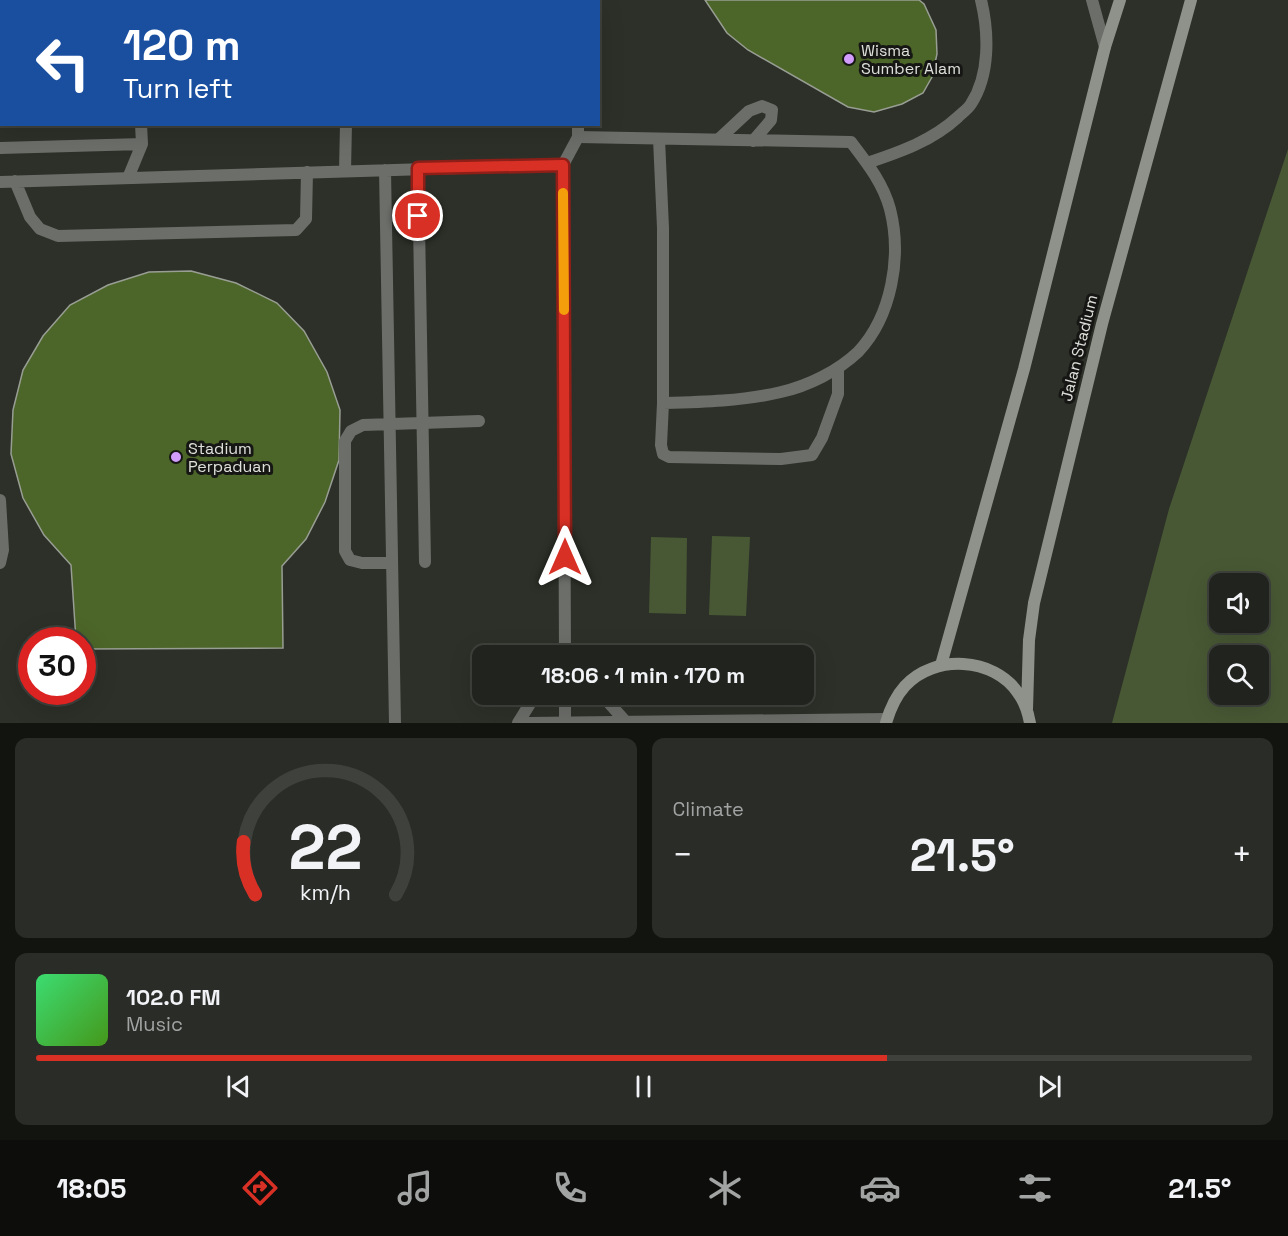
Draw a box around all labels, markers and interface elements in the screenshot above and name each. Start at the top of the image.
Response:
text: 120 m [123,19,241,72]
icon: left [24,24,102,102]
place label: Wisma Sumber Alam [861,40,961,79]
marker: Wisma Sumber Alam [842,52,856,66]
text: Turn left [123,71,233,106]
pin [392,190,443,241]
icon: arrive [401,199,434,232]
street label: Jalan Stadium [1056,292,1102,404]
place label: Stadium Perpaduan [188,438,271,477]
marker: Stadium Perpaduan [169,450,183,464]
position arrow [533,525,597,589]
map controls [1209,573,1269,705]
button: sound [1209,573,1269,633]
speed limit sign: 30 [18,627,96,705]
button: search [1209,645,1269,705]
text: 18:06 · 1 min · 170 m [541,661,745,689]
text: Climate [673,796,744,822]
text: 22 [289,808,363,887]
text: 21.5° [910,827,1015,884]
text: − [673,834,693,876]
text: + [1232,834,1252,876]
text: km/h [300,879,351,906]
text: 102.0 FM [126,983,221,1011]
text: Music [126,1011,183,1037]
icon: previous [222,1070,255,1103]
icon: pause [627,1070,660,1103]
icon: next [1033,1070,1066,1103]
icon: directions [239,1167,281,1209]
icon: music [394,1167,436,1209]
icon: phone [549,1167,591,1209]
icon: climate [704,1167,746,1209]
icon: car [859,1167,901,1209]
icon: filters [1014,1167,1056,1209]
text: 18:05 [56,1171,127,1206]
text: 21.5° [1168,1171,1232,1206]

